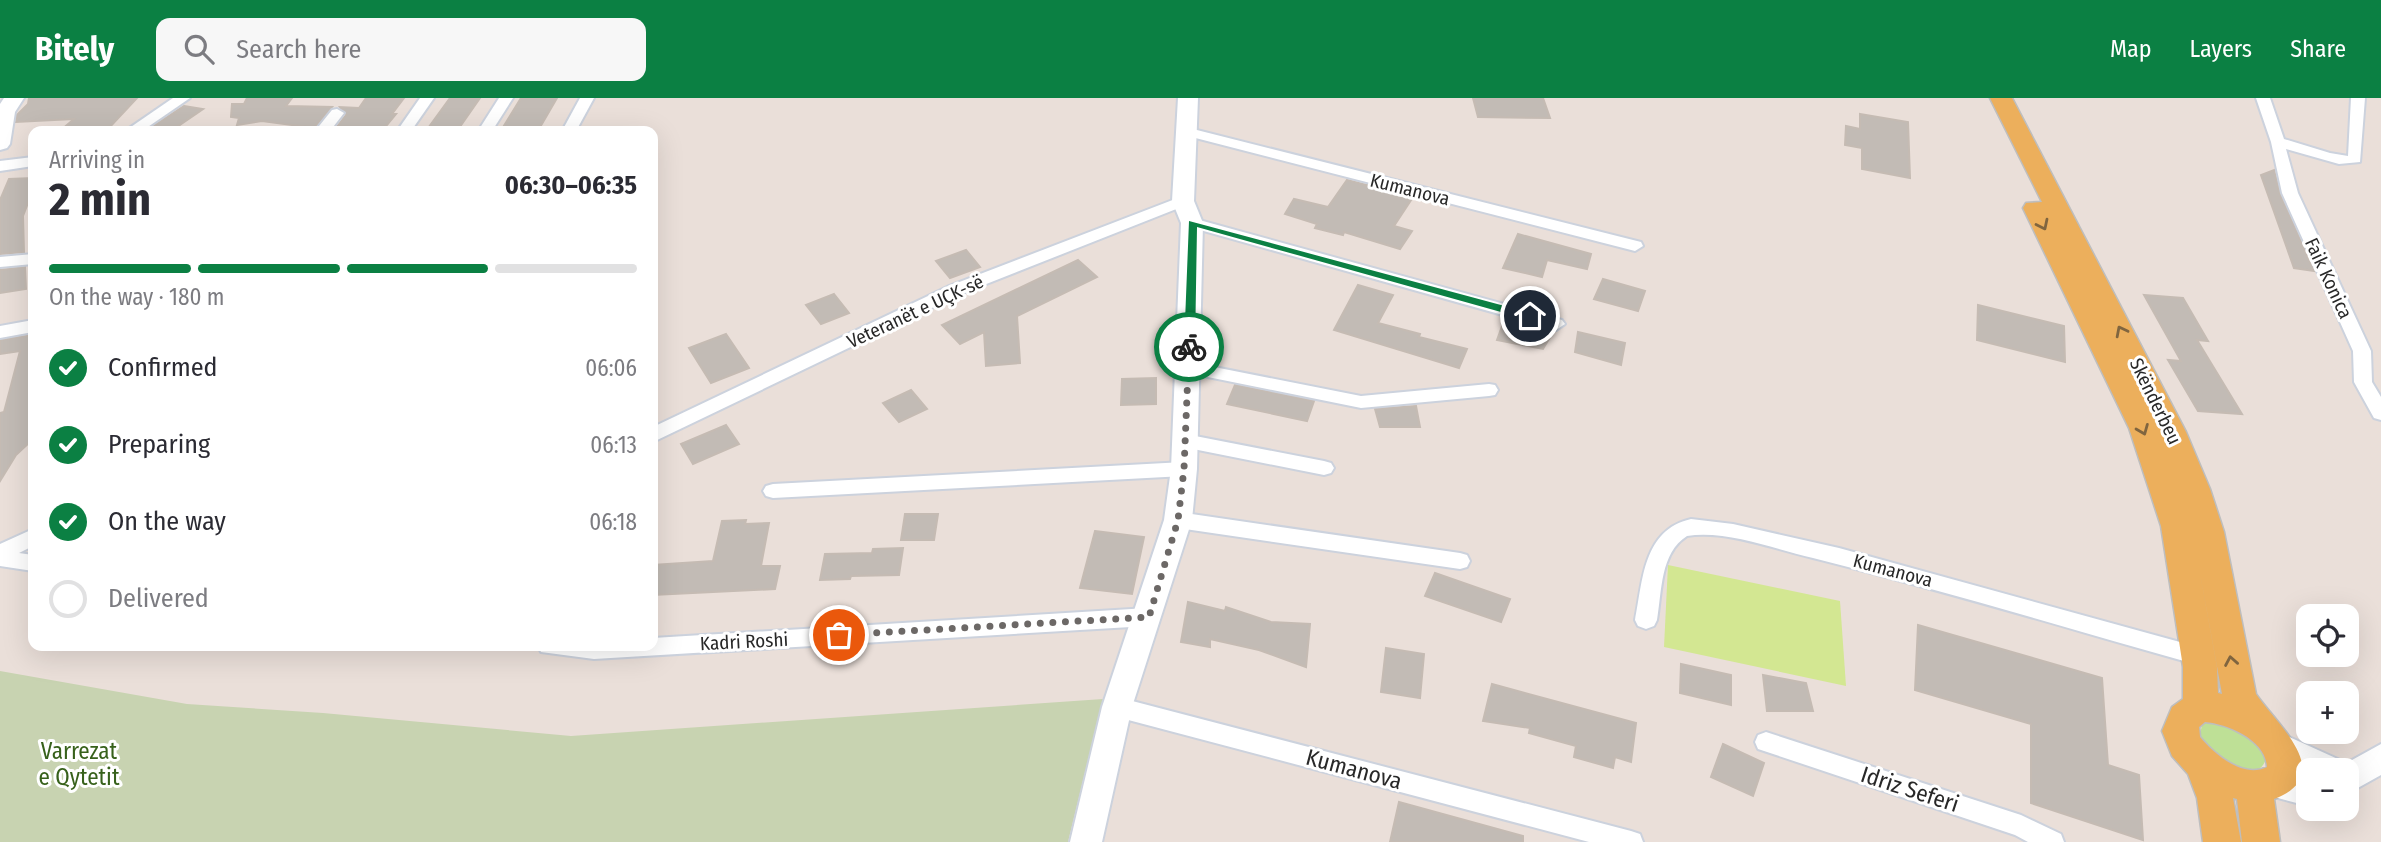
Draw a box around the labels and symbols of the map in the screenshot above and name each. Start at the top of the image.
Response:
street label: Kumanova [1368,169,1452,210]
one-way arrow [2035,218,2049,230]
street label: Faik Konica [2300,234,2357,322]
street label: Veteranët e UÇK-së [843,270,987,353]
pin [1500,286,1560,346]
courier [1154,312,1224,382]
one-way arrow [2115,326,2129,338]
street label: Skënderbeu [2125,354,2186,448]
one-way arrow [2135,423,2149,435]
street label: Kumanova [1851,549,1935,592]
pin [809,605,869,665]
street label: Kadri Roshi [699,628,789,655]
one-way arrow [2224,655,2239,667]
park label: Varrezat e Qytetit [39,737,120,791]
street label: Kumanova [1303,743,1405,795]
street label: Idriz Seferi [1857,760,1963,818]

